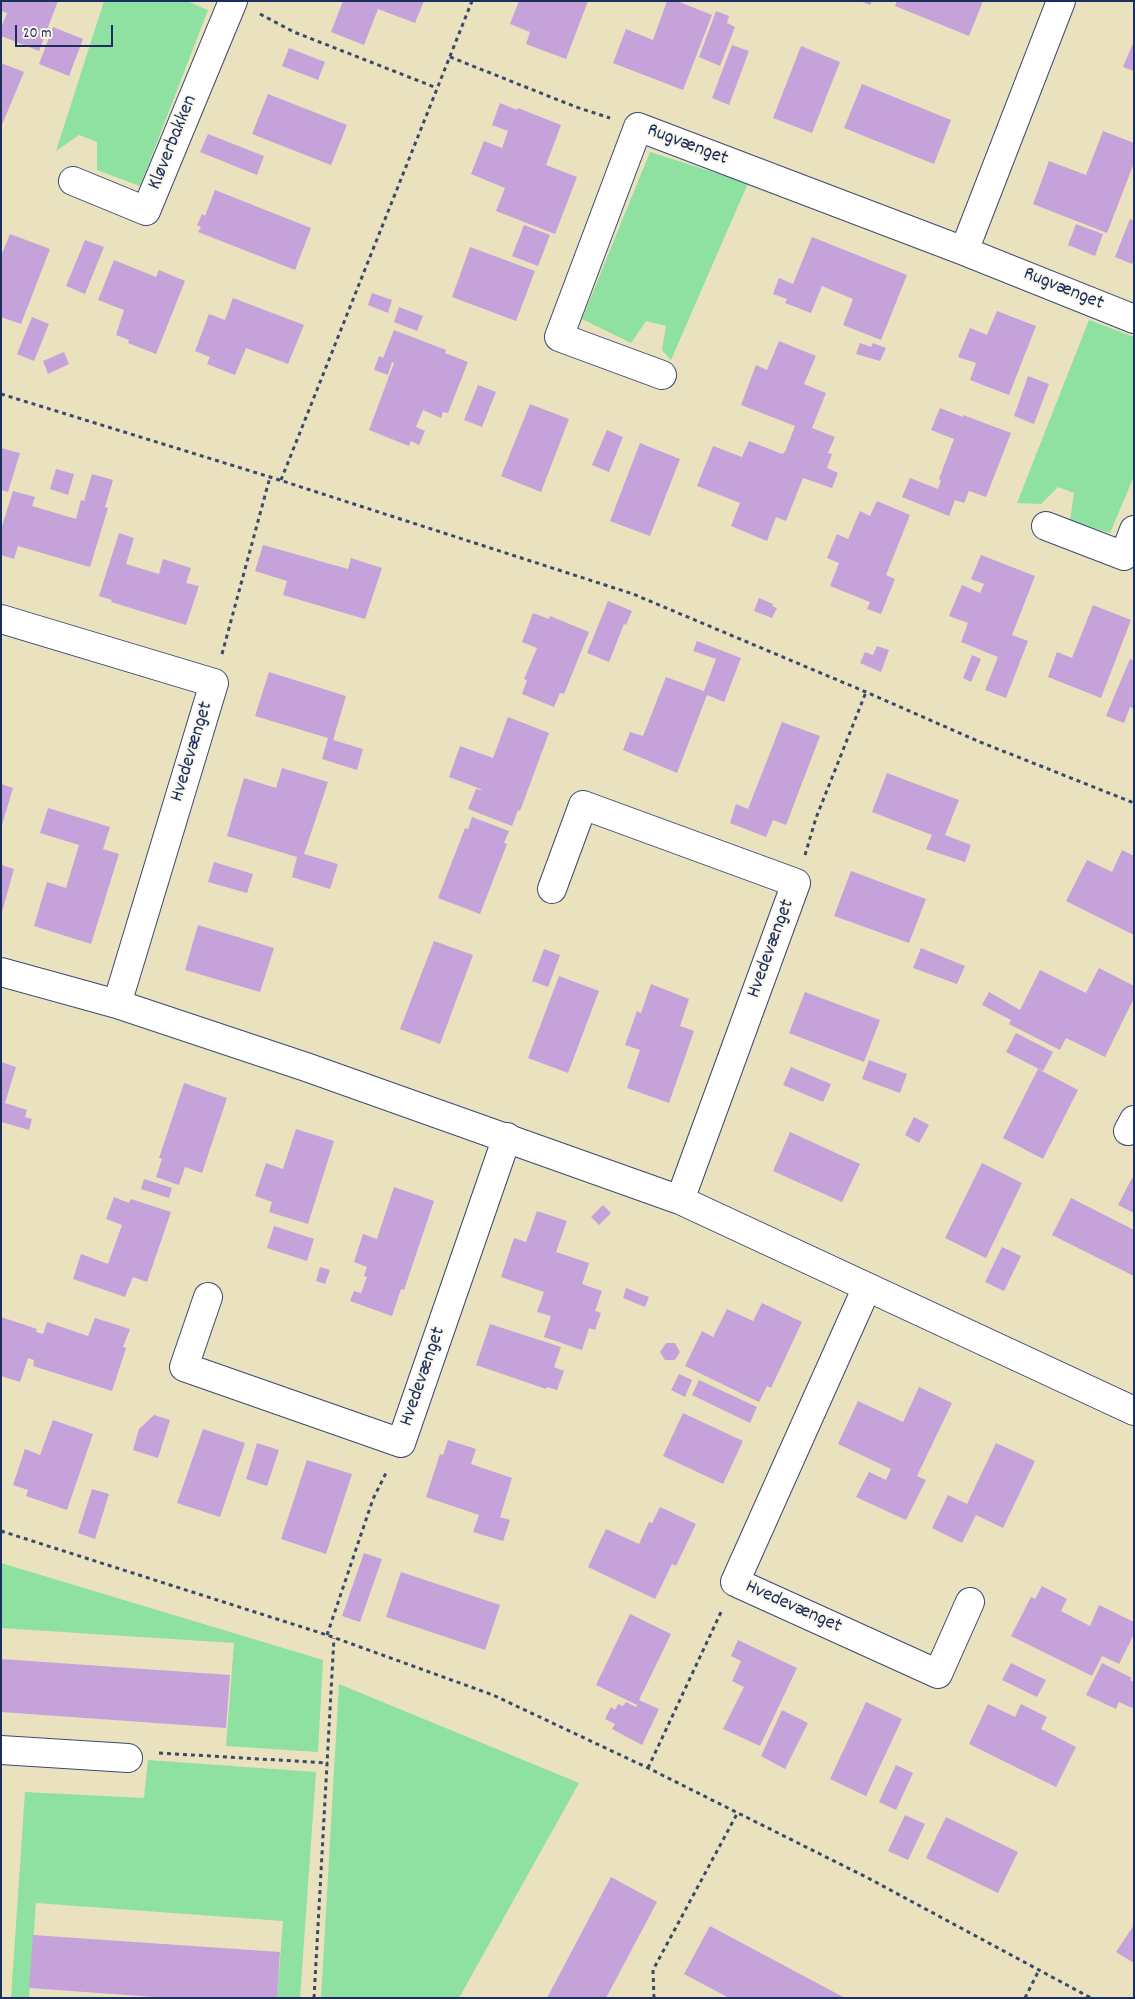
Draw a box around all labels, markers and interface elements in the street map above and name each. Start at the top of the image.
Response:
scale bar [18,15,115,47]
text: 20 m [23,23,51,45]
street label: Kløverbakken [144,92,204,194]
street label: Rugvænget [643,120,731,172]
street label: Rugvænget [1019,263,1107,317]
street label: Hvedevænget [166,699,220,805]
street label: Hvedevænget [743,896,801,1002]
street label: Hvedevænget [396,1324,452,1430]
street label: Hvedevænget [741,1576,845,1640]

